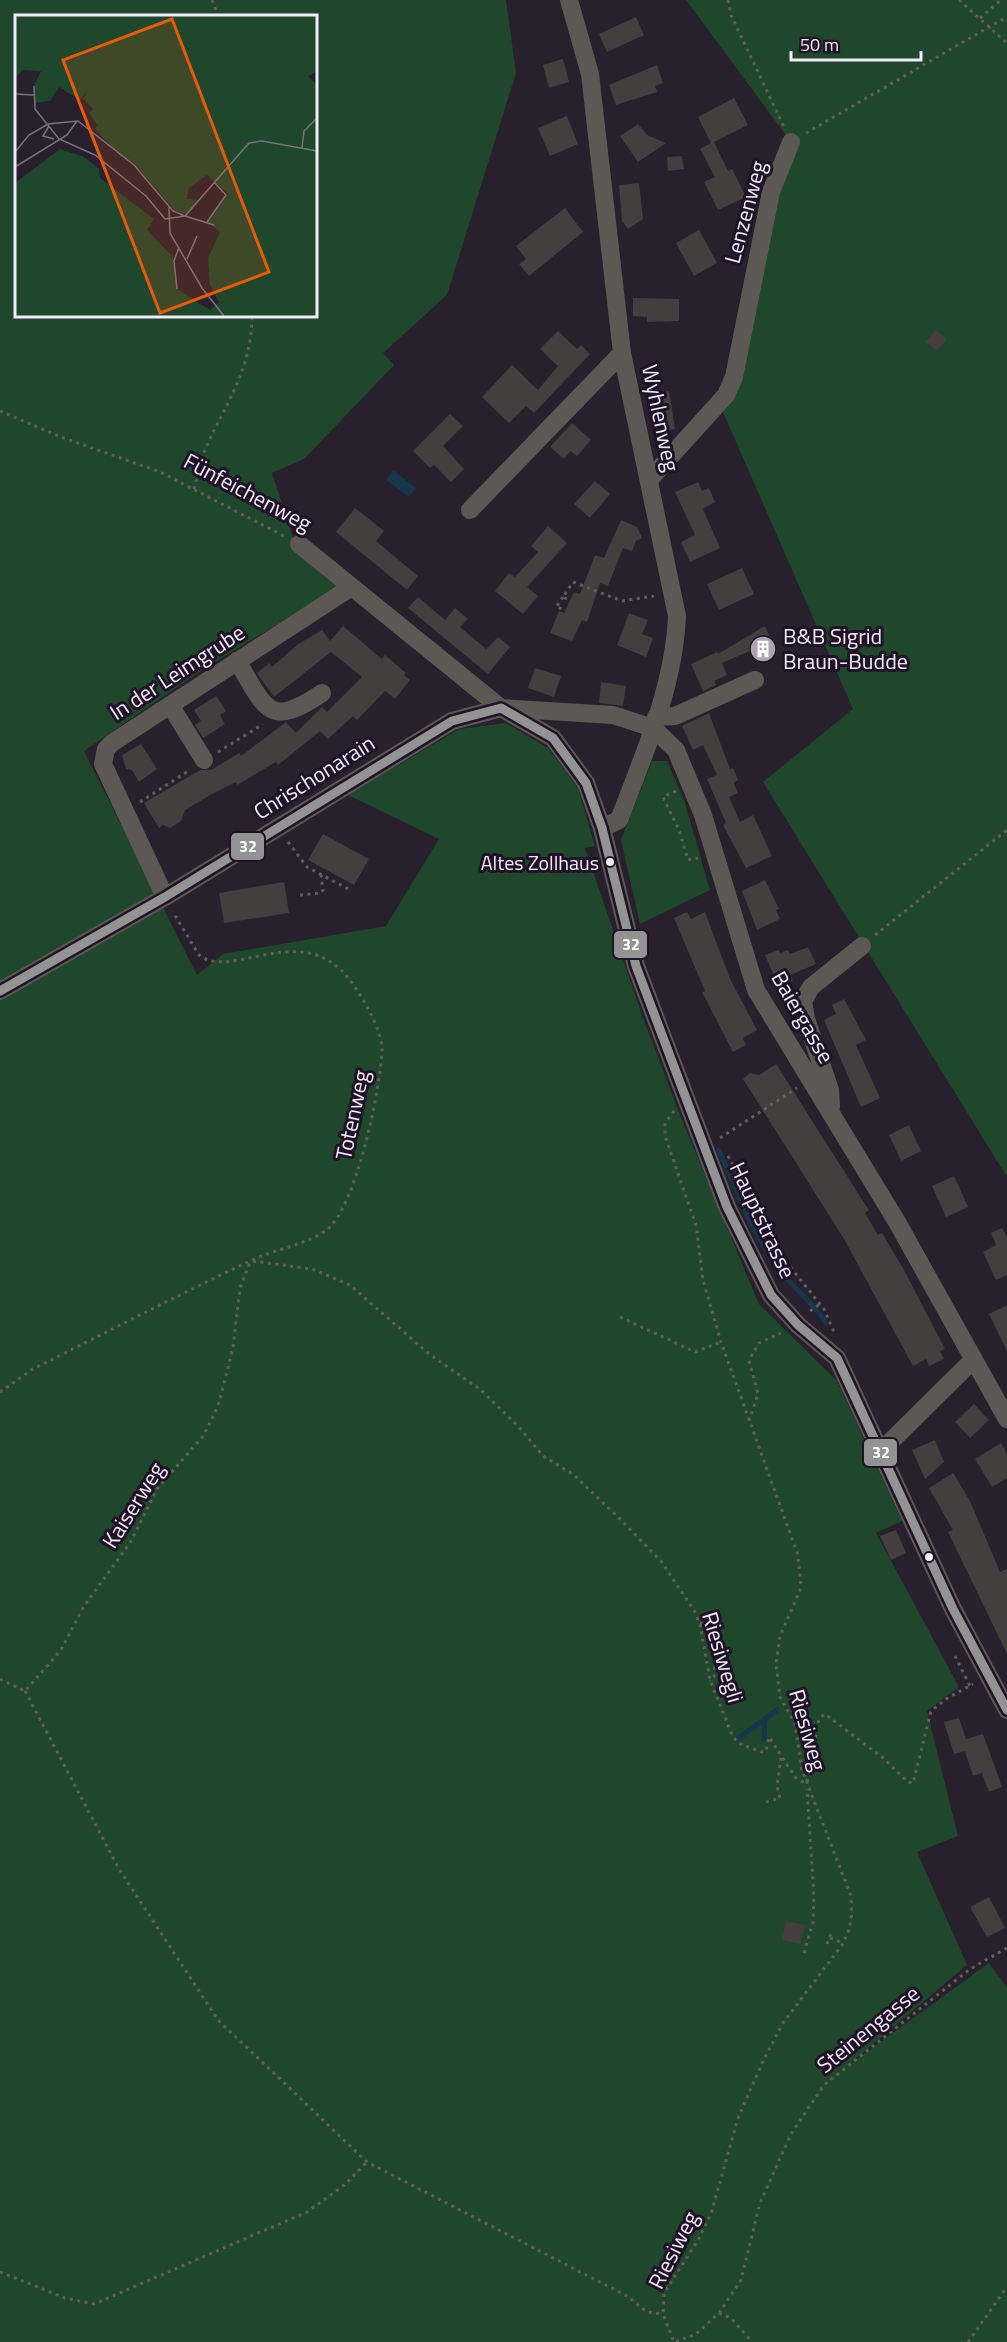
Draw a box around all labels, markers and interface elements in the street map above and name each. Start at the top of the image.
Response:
inset map [15,15,316,316]
scale bar [791,24,922,62]
text: 50 m [800,31,839,58]
street label: Lenzenweg [715,157,775,267]
street label: Wyhlenweg [633,361,689,475]
street label: Fünfeichenweg [178,444,318,540]
street label: In der Leimgrube [103,615,251,729]
place label: B&B Sigrid Braun-Budde [783,619,908,678]
building icon: B&B Sigrid Braun-Budde [748,634,778,664]
street label: Chrischonarain [247,726,381,828]
line badge: 32 [230,832,265,861]
text: 32 [239,834,257,858]
place label: Altes Zollhaus [481,847,599,878]
marker: Altes Zollhaus [604,856,616,868]
line badge: 32 [613,930,648,959]
text: 32 [622,932,640,956]
street label: Baiergasse [763,964,843,1070]
street label: Totenweg [326,1067,378,1163]
street label: Hauptstrasse [721,1156,805,1284]
line badge: 32 [863,1438,898,1467]
text: 32 [872,1440,890,1464]
street label: Kaiserweg [93,1455,173,1555]
unlabelled marker [923,1551,935,1563]
street label: Riesiwegli [693,1607,753,1707]
street label: Riesiweg [780,1685,836,1775]
street label: Steinengasse [809,1977,927,2081]
street label: Riesiweg [639,2205,707,2295]

